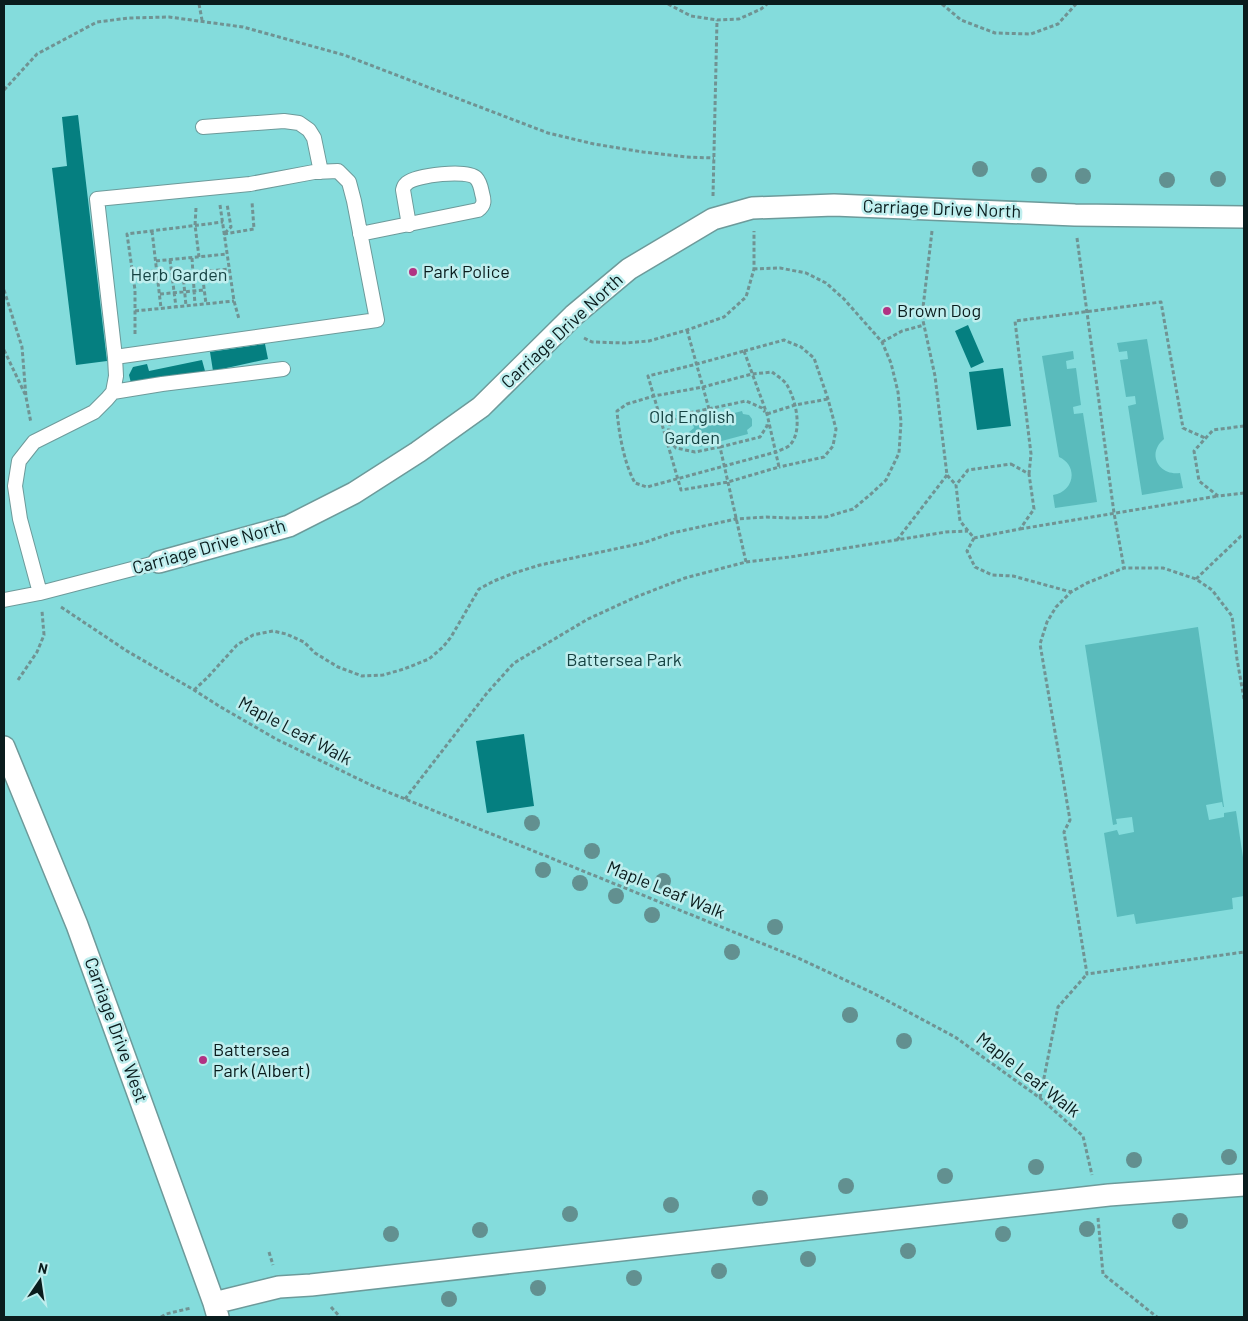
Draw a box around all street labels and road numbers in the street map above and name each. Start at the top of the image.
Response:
street label: Carriage Drive North [862,194,1022,222]
street label: Carriage Drive North [496,268,627,392]
street label: Carriage Drive North [130,514,288,578]
street label: Maple Leaf Walk [235,691,356,769]
street label: Maple Leaf Walk [604,855,729,923]
street label: Carriage Drive West [80,954,153,1105]
street label: Maple Leaf Walk [972,1027,1085,1122]

